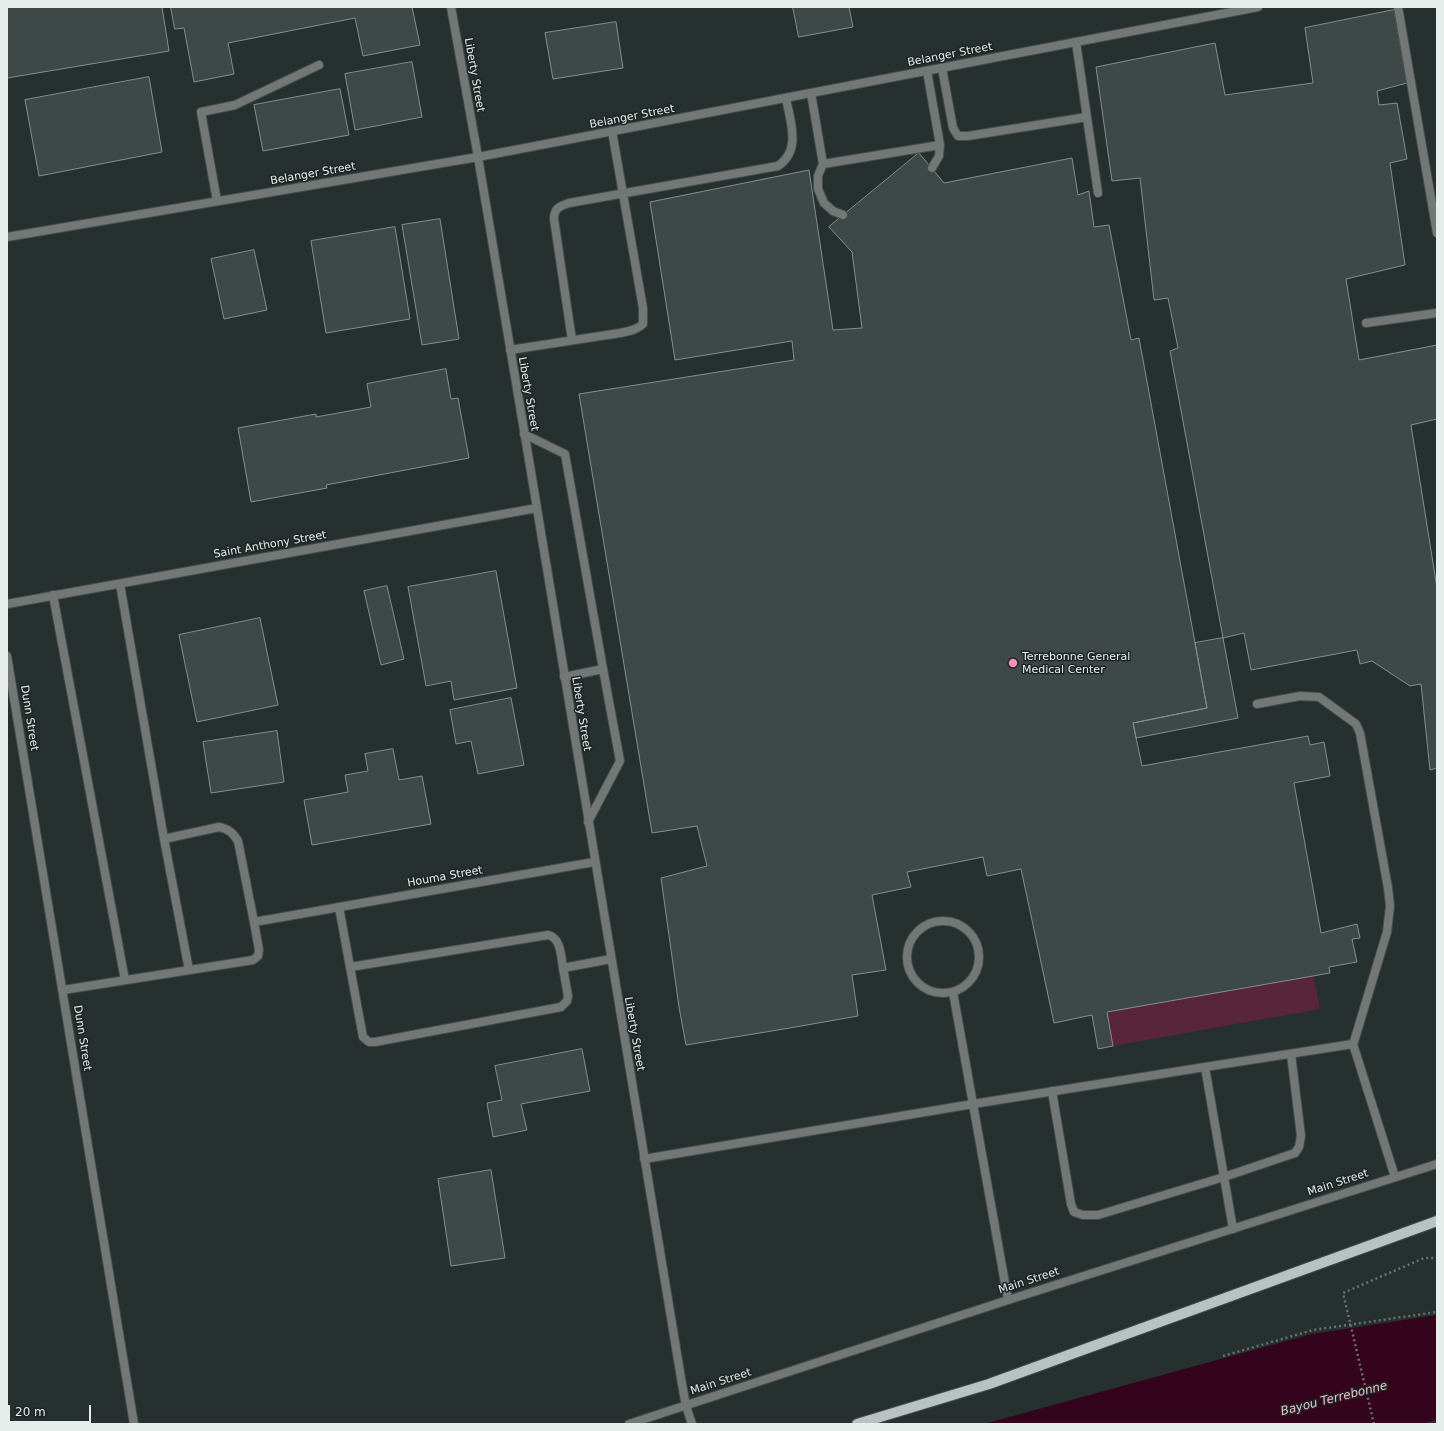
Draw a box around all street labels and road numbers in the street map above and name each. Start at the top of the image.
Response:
street label: Liberty Street [461,37,487,113]
street label: Belanger Street [906,40,994,70]
street label: Belanger Street [588,102,676,132]
street label: Belanger Street [269,160,357,188]
street label: Liberty Street [515,356,541,432]
street label: Saint Anthony Street [212,529,328,561]
street label: Liberty Street [569,676,593,752]
street label: Dunn Street [17,684,41,752]
street label: Houma Street [406,864,484,890]
street label: Liberty Street [621,996,647,1072]
street label: Dunn Street [70,1004,94,1072]
street label: Main Street [1306,1167,1370,1199]
street label: Main Street [997,1265,1061,1297]
street label: Main Street [689,1366,753,1398]

